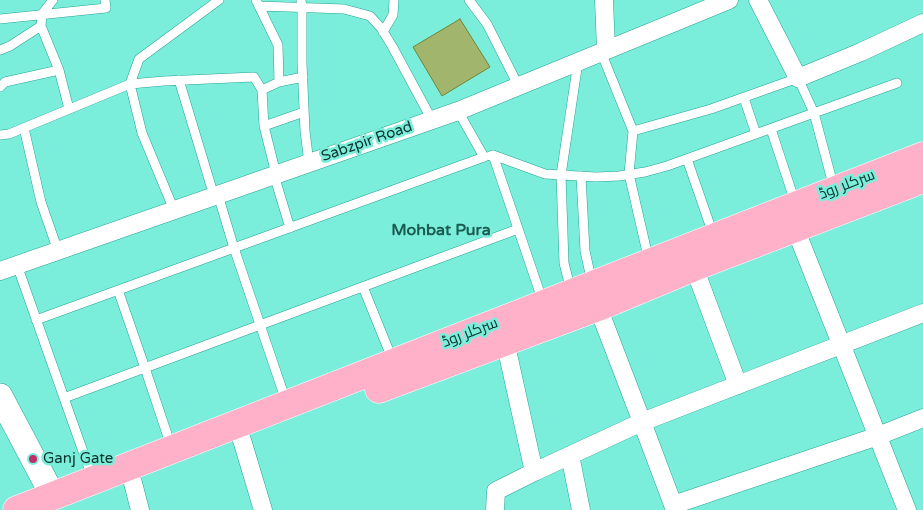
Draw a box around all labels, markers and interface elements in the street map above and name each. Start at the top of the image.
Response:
street label: Sabzpir Road [319,118,415,166]
street label: سرکلر روڈ [817,166,877,204]
district label: Mohbat Pura [391,221,491,241]
street label: سرکلر روڈ [440,314,500,352]
place label: Ganj Gate [43,450,113,468]
marker: Ganj Gate [27,453,39,465]

